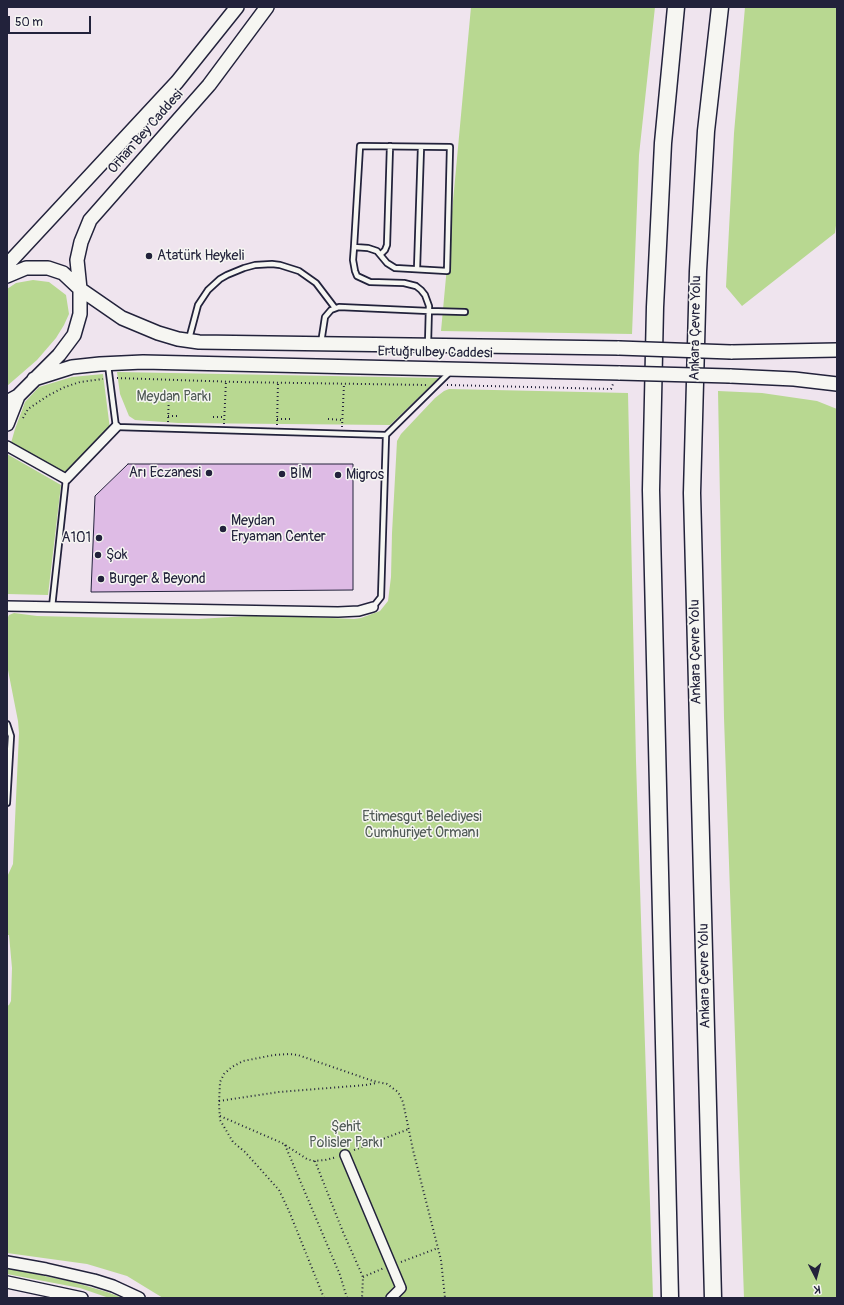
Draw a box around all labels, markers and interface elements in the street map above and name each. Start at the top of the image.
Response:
scale bar [10,8,93,34]
text: 50 m [15,15,43,30]
street label: Orhan Bey Caddesi [105,86,187,178]
place label: Atatürk Heykeli [157,248,244,264]
marker: Atatürk Heykeli [144,251,154,261]
street label: Ankara Çevre Yolu [687,275,705,381]
street label: Ertuğrulbey Caddesi [377,344,493,362]
park label: Meydan Parkı [136,389,212,405]
place label: Arı Eczanesi [129,465,201,481]
place label: BİM [290,466,312,482]
place label: Migros [346,467,384,483]
marker: Arı Eczanesi [204,468,214,478]
marker: BİM [277,469,287,479]
marker: Migros [333,470,343,480]
place label: Meydan Eryaman Center [231,513,326,546]
marker: Meydan Eryaman Center [218,524,228,534]
place label: A101 [61,530,91,546]
marker: A101 [94,533,104,543]
place label: Şok [106,547,128,563]
marker: Şok [93,550,103,560]
place label: Burger & Beyond [109,571,206,587]
marker: Burger & Beyond [96,574,106,584]
street label: Ankara Çevre Yolu [687,599,705,705]
park label: Etimesgut Belediyesi Cumhuriyet Ormanı [362,809,482,842]
street label: Ankara Çevre Yolu [696,923,714,1029]
park label: Şehit Polisler Parkı [309,1119,383,1152]
north arrow [796,1257,836,1297]
text: K [813,1283,821,1296]

